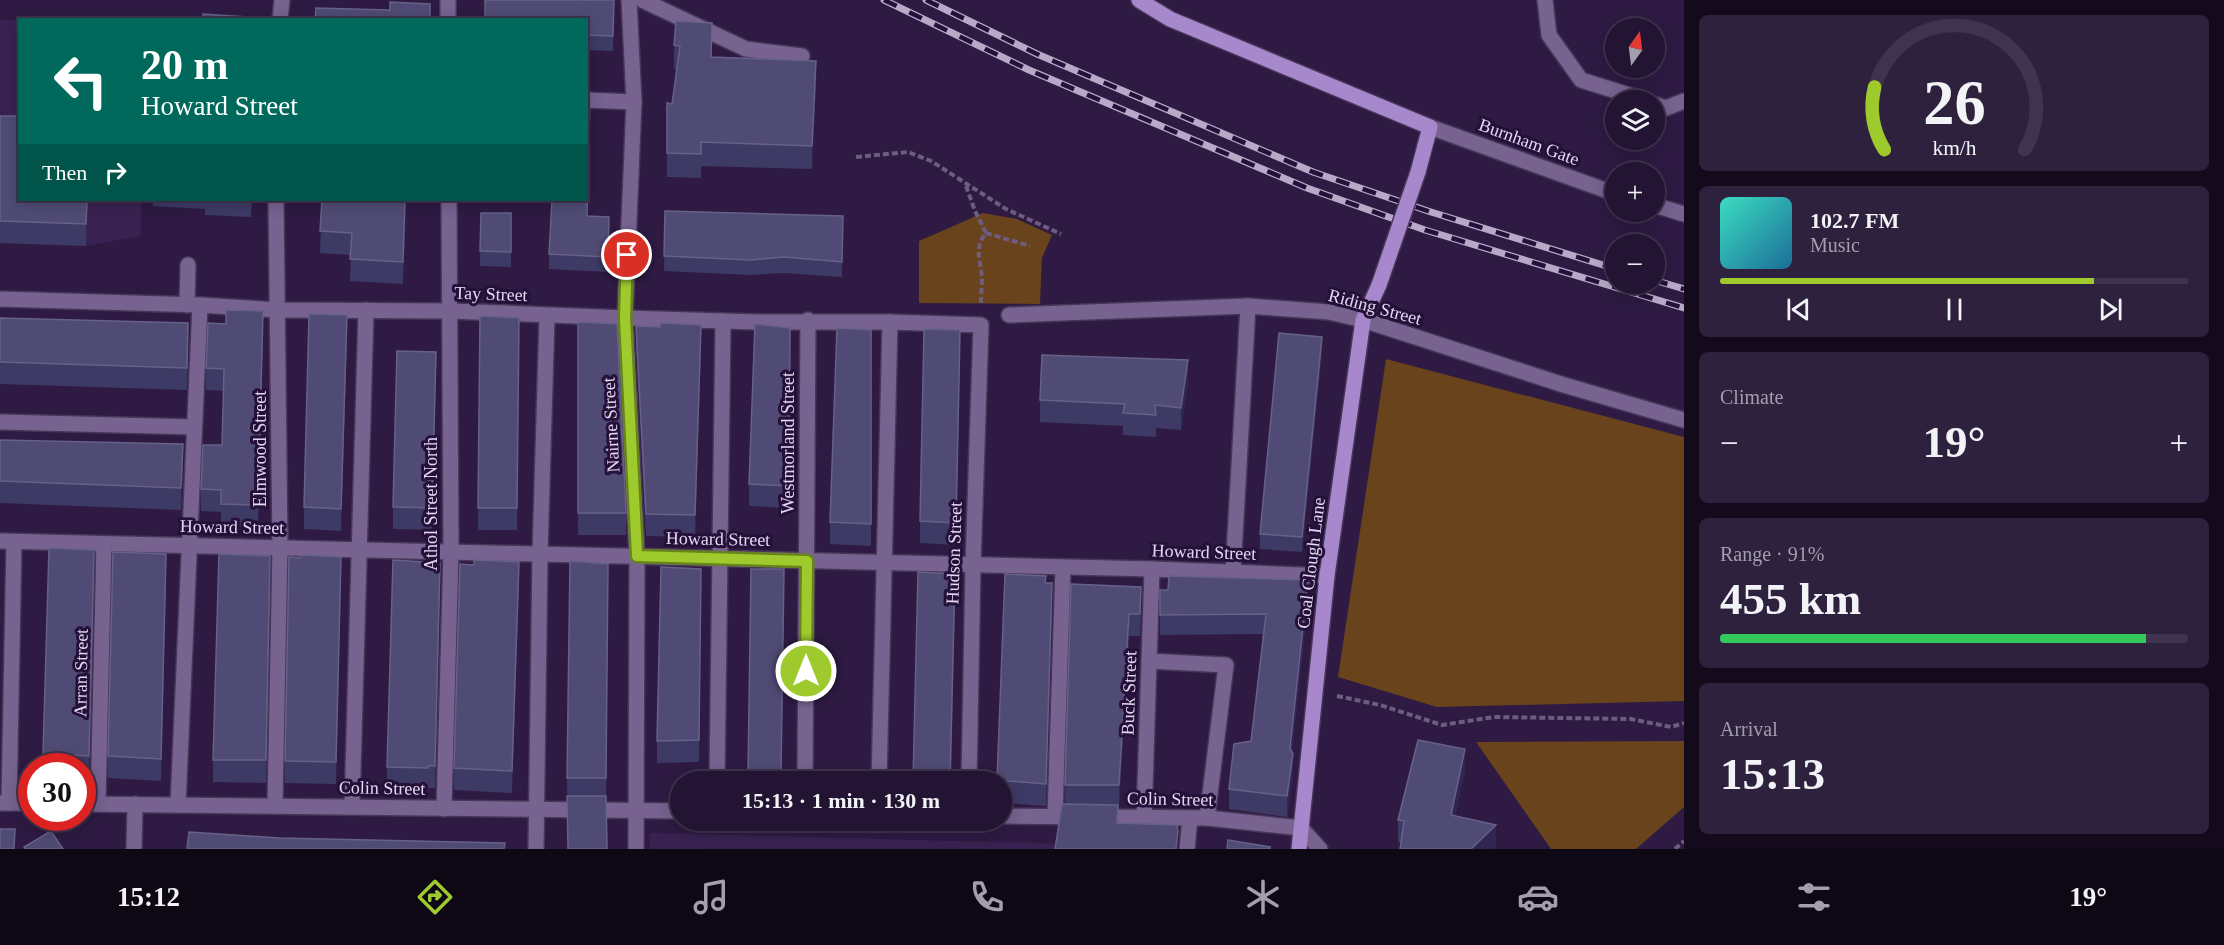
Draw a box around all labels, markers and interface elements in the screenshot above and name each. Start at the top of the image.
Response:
north arrow [1605,18,1665,78]
map controls [1605,18,1665,294]
icon: left [42,42,120,120]
text: 20 m [141,42,229,88]
text: 26 [1923,68,1985,137]
button: layers [1605,90,1665,150]
text: Howard Street [141,91,298,121]
street label: Burnham Gate [1476,115,1582,169]
text: km/h [1932,136,1976,160]
icon: right [99,156,132,189]
text: Then [42,160,87,185]
button: + [1605,162,1665,222]
text: 102.7 FM [1810,208,1899,233]
pin [601,229,652,280]
button: − [1605,234,1665,294]
text: Music [1810,234,1860,256]
icon: arrive [610,238,643,271]
street label: Tay Street [454,283,528,305]
street label: Riding Street [1326,285,1424,329]
icon: previous [1782,293,1815,326]
icon: pause [1938,293,1971,326]
icon: next [2094,293,2127,326]
street label: Westmorland Street [778,372,798,514]
street label: Nairne Street [599,377,623,473]
text: Climate [1720,386,1783,408]
street label: Elmwood Street [250,391,270,507]
text: 19° [1923,417,1986,467]
text: − [1720,425,1739,461]
text: + [2169,425,2188,461]
street label: Athol Street North [421,437,441,571]
street label: Coal Clough Lane [1293,496,1329,630]
street label: Hudson Street [942,501,966,605]
street label: Howard Street [180,516,284,538]
street label: Howard Street [666,528,770,550]
street label: Howard Street [1151,540,1257,564]
text: Range · 91% [1720,543,1824,565]
text: 455 km [1720,574,1861,624]
street label: Arran Street [70,629,92,717]
position arrow [774,639,838,703]
street label: Buck Street [1118,650,1140,736]
text: Arrival [1720,718,1778,740]
text: 15:13 [1720,749,1825,799]
speed limit sign: 30 [18,753,96,831]
street label: Colin Street [339,777,425,799]
text: 15:13 · 1 min · 130 m [742,788,940,813]
street label: Colin Street [1127,788,1213,810]
icon: directions [414,876,456,918]
icon: music [690,876,732,918]
icon: phone [966,876,1008,918]
icon: climate [1242,876,1284,918]
icon: car [1517,876,1559,918]
icon: filters [1793,876,1835,918]
text: 15:12 [117,882,180,912]
text: 19° [2069,882,2107,912]

